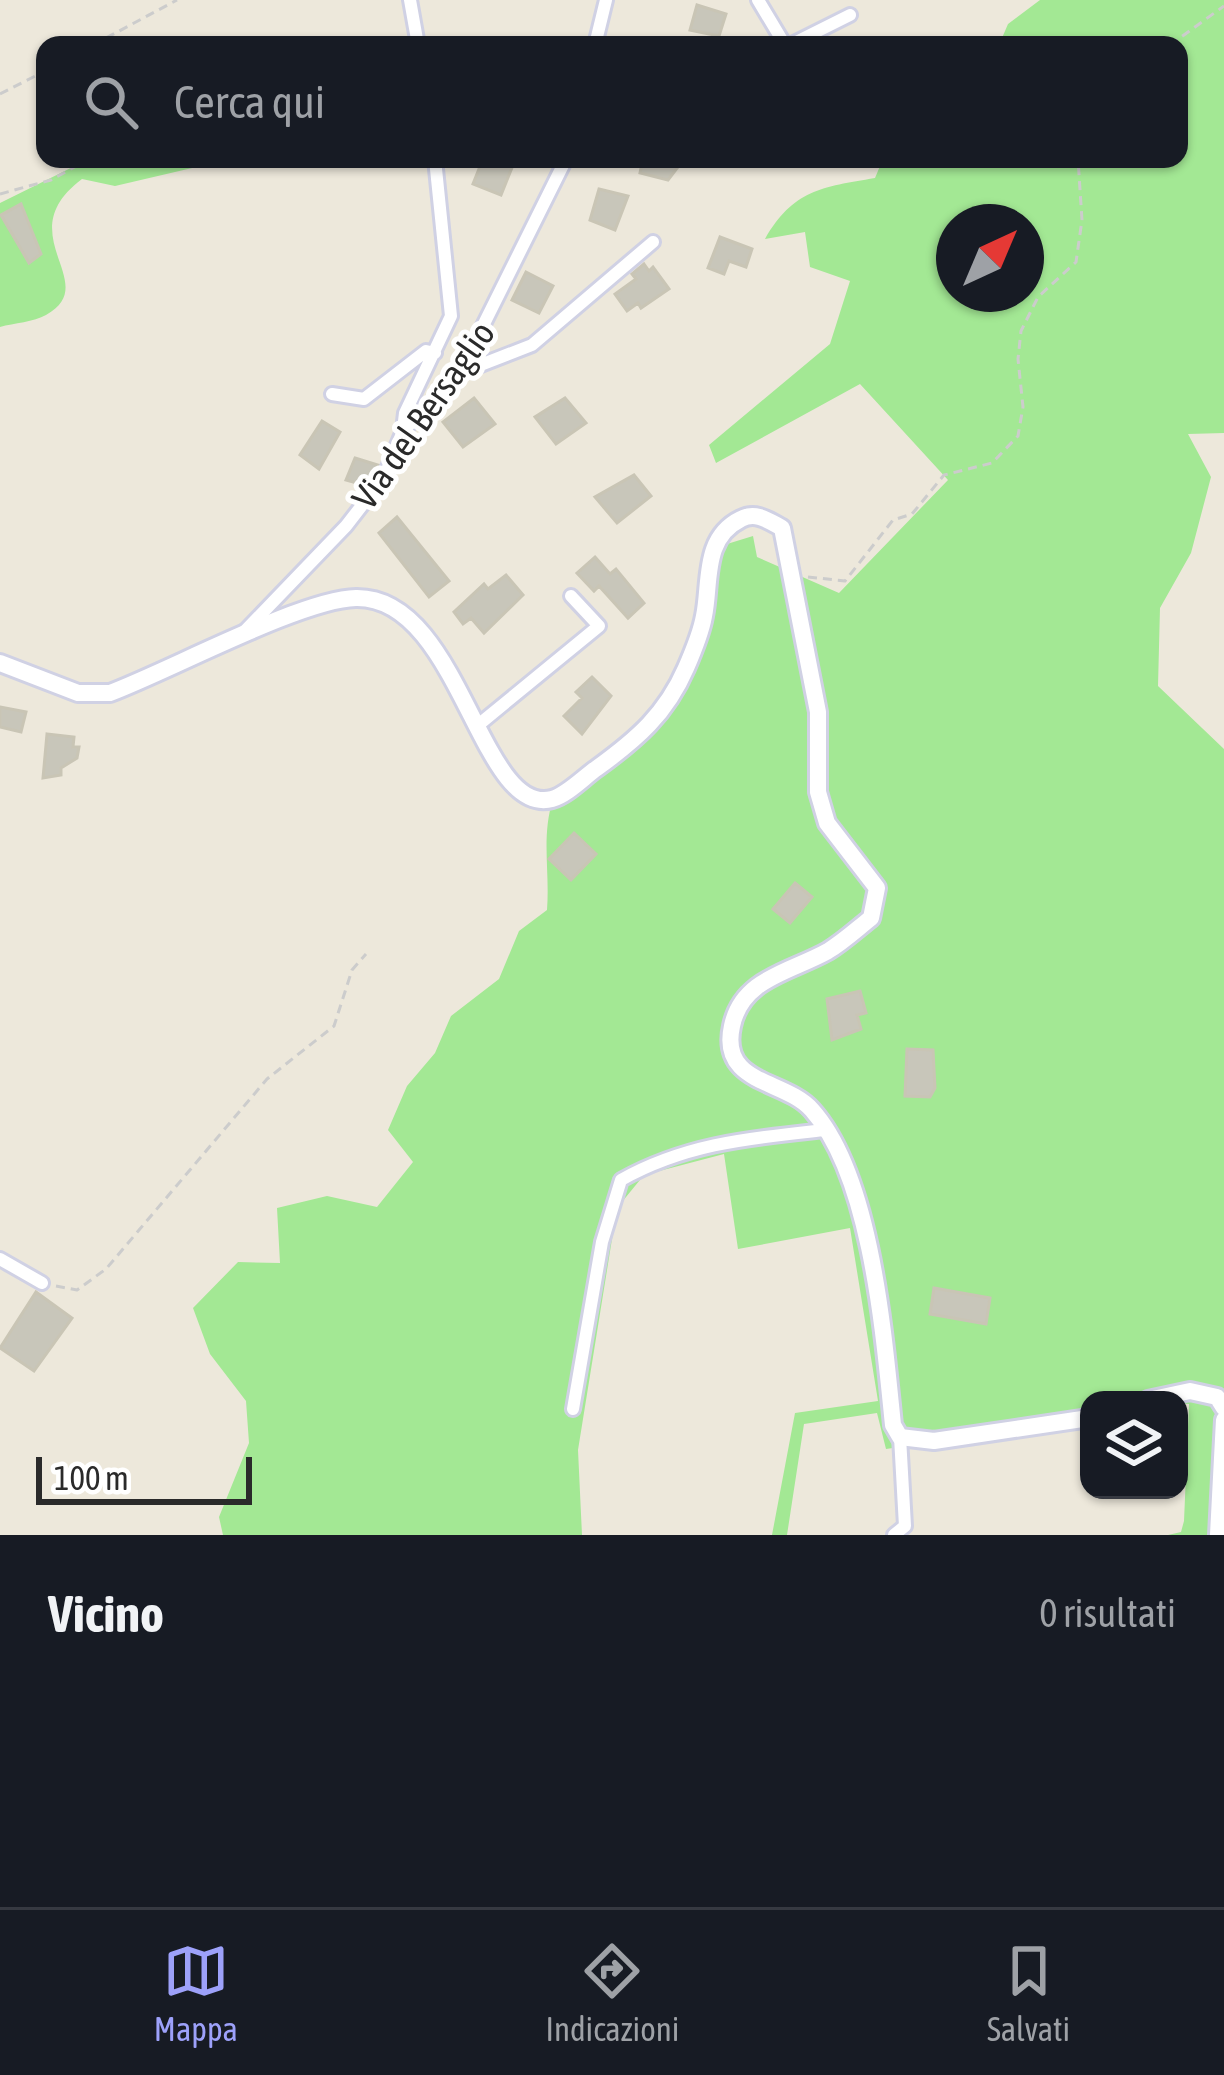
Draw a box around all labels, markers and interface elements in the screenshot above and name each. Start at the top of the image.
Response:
search box [36,36,1188,168]
icon: search [78,69,144,135]
text: Cerca qui [174,76,325,128]
north arrow [936,204,1044,312]
street label: Via del Bersaglio [343,313,503,517]
map controls [1080,1391,1188,1499]
button: layers [1080,1391,1188,1499]
scale bar [36,1451,252,1504]
text: 100 m [54,1459,129,1497]
text: Vicino [48,1584,164,1643]
text: 0 risultati [1039,1591,1176,1635]
tab: Mappa [154,1938,238,2048]
tab: Indicazioni [545,1938,679,2048]
tab: Salvati [987,1938,1070,2048]

